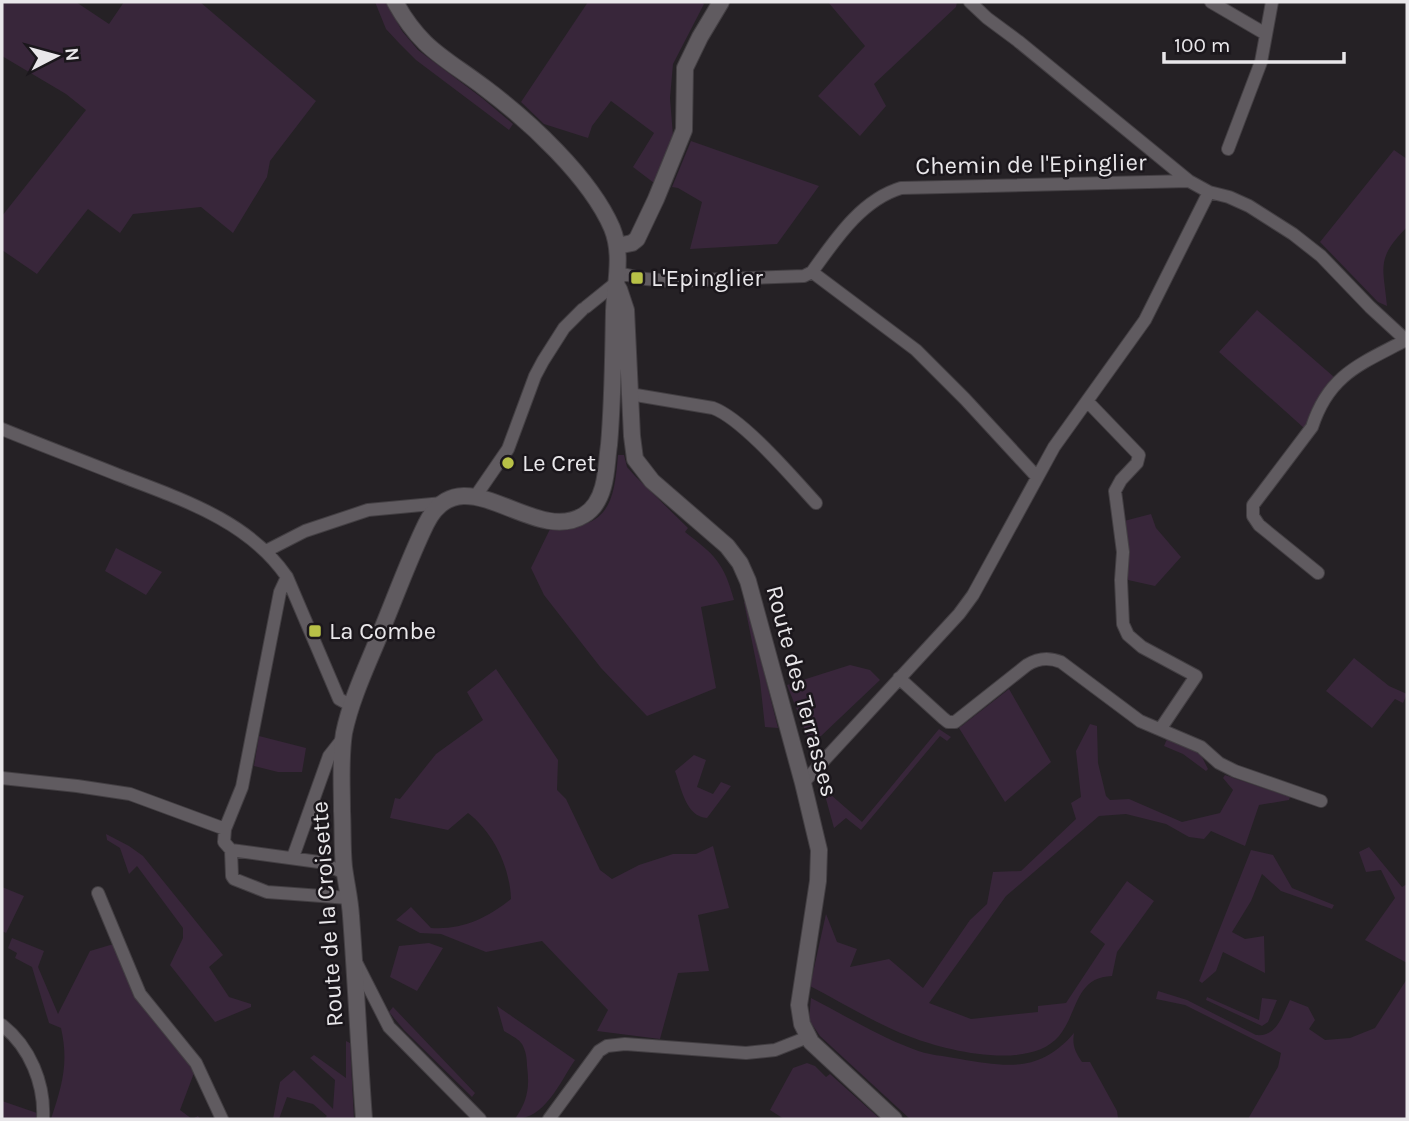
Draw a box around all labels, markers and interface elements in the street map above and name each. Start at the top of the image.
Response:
north arrow [21,21,91,91]
scale bar [1164,21,1344,65]
text: 100 m [1174,33,1231,57]
text: N [60,46,84,62]
street label: Chemin de l'Epinglier [915,148,1147,180]
place label: L'Epinglier [651,264,763,292]
marker: L'Epinglier [629,270,645,286]
place label: Le Cret [522,449,596,477]
marker: Le Cret [500,455,516,471]
street label: Route des Terrasses [760,582,844,800]
place label: La Combe [329,617,436,645]
marker: La Combe [307,623,323,639]
street label: Route de la Croisette [305,800,349,1028]

